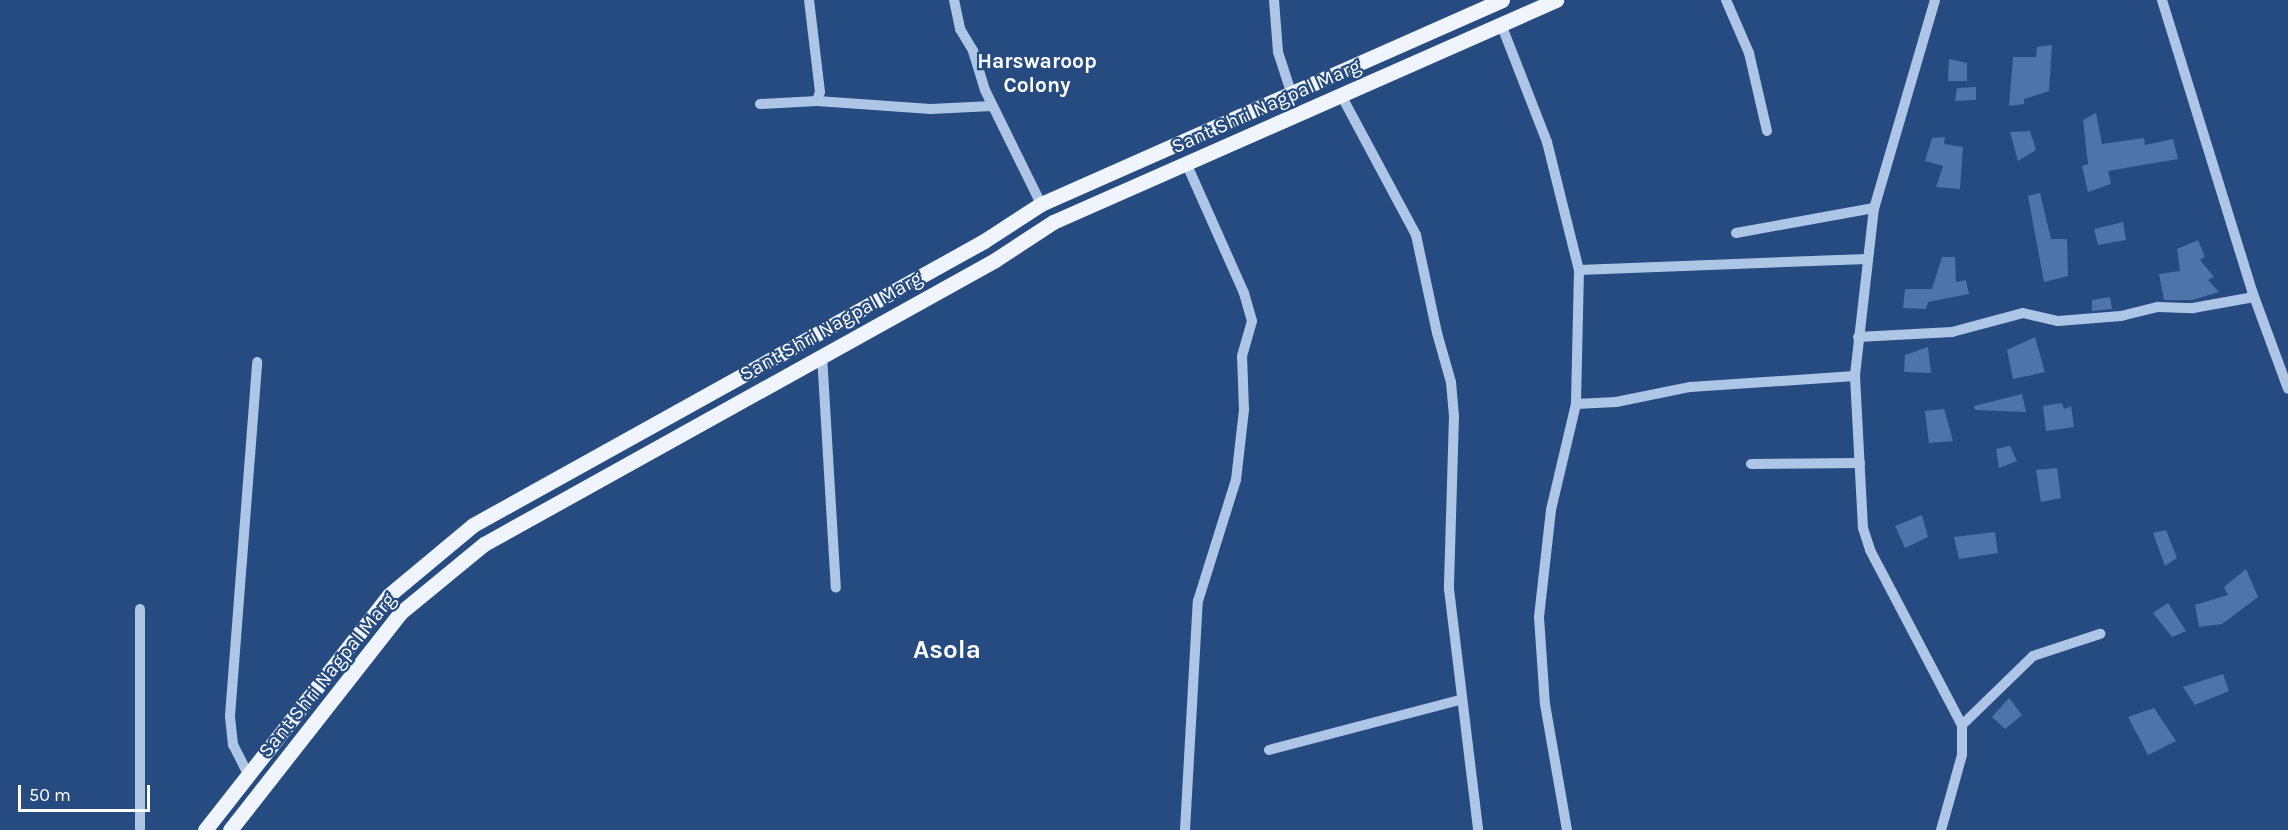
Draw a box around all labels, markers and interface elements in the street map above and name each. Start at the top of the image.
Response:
district label: Harswaroop Colony [977,48,1097,98]
street label: Sant Shri Nagpal Marg [1168,53,1364,159]
street label: Sant Shri Nagpal Marg [736,266,926,386]
street label: Sant Shri Nagpal Marg [253,588,401,762]
district label: Asola [913,634,981,666]
scale bar [21,773,153,811]
text: 50 m [29,784,71,806]

